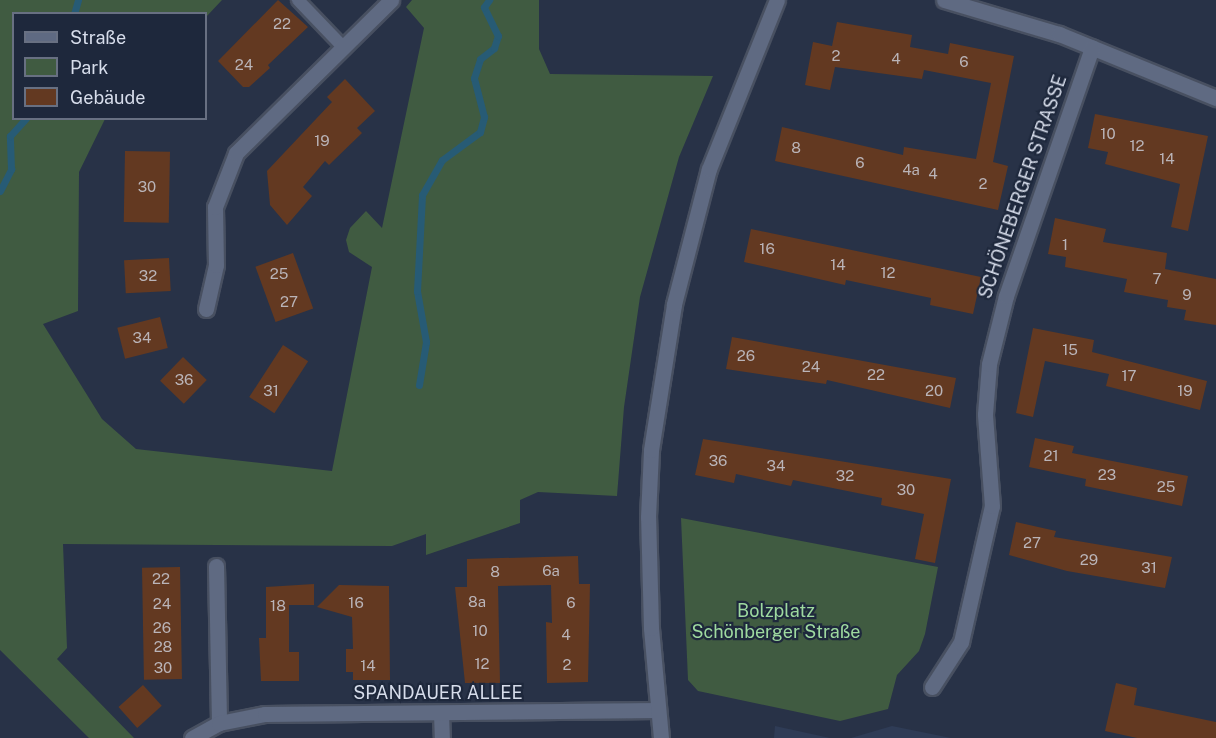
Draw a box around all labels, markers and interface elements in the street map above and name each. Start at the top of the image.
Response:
legend [12,12,207,120]
house number: 22 [273,15,291,33]
text: Straße [70,27,126,48]
house number: 2 [832,47,840,65]
house number: 4 [891,50,901,68]
house number: 6 [959,53,969,71]
house number: 24 [235,56,253,74]
text: Park [70,57,108,78]
street label: SCHÖNEBERGER STRASSE [975,72,1071,302]
text: Gebäude [70,87,145,108]
house number: 10 [1100,125,1116,143]
house number: 19 [314,132,330,150]
house number: 12 [1129,137,1145,155]
house number: 8 [791,139,801,157]
house number: 14 [1159,150,1175,168]
house number: 6 [855,154,865,172]
house number: 4a [902,161,920,179]
house number: 4 [928,165,938,183]
house number: 2 [979,175,987,193]
house number: 30 [138,178,156,196]
house number: 1 [1062,236,1068,254]
house number: 16 [759,240,775,258]
house number: 14 [830,256,846,274]
house number: 12 [880,264,896,282]
house number: 25 [270,265,288,283]
house number: 32 [139,267,157,285]
house number: 7 [1152,270,1162,288]
house number: 9 [1182,286,1192,304]
house number: 27 [280,293,298,311]
house number: 34 [133,329,151,347]
house number: 15 [1062,341,1078,359]
house number: 26 [737,347,755,365]
house number: 24 [802,358,820,376]
house number: 22 [867,366,885,384]
house number: 17 [1121,367,1137,385]
house number: 36 [175,371,193,389]
house number: 31 [263,382,279,400]
house number: 20 [925,382,943,400]
house number: 19 [1177,382,1193,400]
house number: 21 [1043,447,1059,465]
house number: 36 [709,452,727,470]
house number: 34 [767,457,785,475]
house number: 23 [1098,466,1116,484]
house number: 32 [836,467,854,485]
house number: 25 [1157,478,1175,496]
house number: 30 [897,481,915,499]
house number: 27 [1023,534,1041,552]
house number: 29 [1080,551,1098,569]
house number: 31 [1141,559,1157,577]
house number: 6a [542,562,560,580]
house number: 8 [490,563,500,581]
house number: 22 [152,570,170,588]
house number: 8a [468,593,486,611]
house number: 16 [348,594,364,612]
house number: 6 [566,594,576,612]
house number: 24 [153,595,171,613]
house number: 18 [270,597,286,615]
park label: Bolzplatz Schönberger Straße [691,601,861,644]
house number: 26 [153,619,171,637]
house number: 10 [472,622,488,640]
house number: 4 [561,626,571,644]
house number: 28 [154,638,172,656]
house number: 12 [474,655,490,673]
house number: 2 [563,656,571,674]
house number: 14 [360,657,376,675]
house number: 30 [154,659,172,677]
street label: SPANDAUER ALLEE [353,682,523,704]

